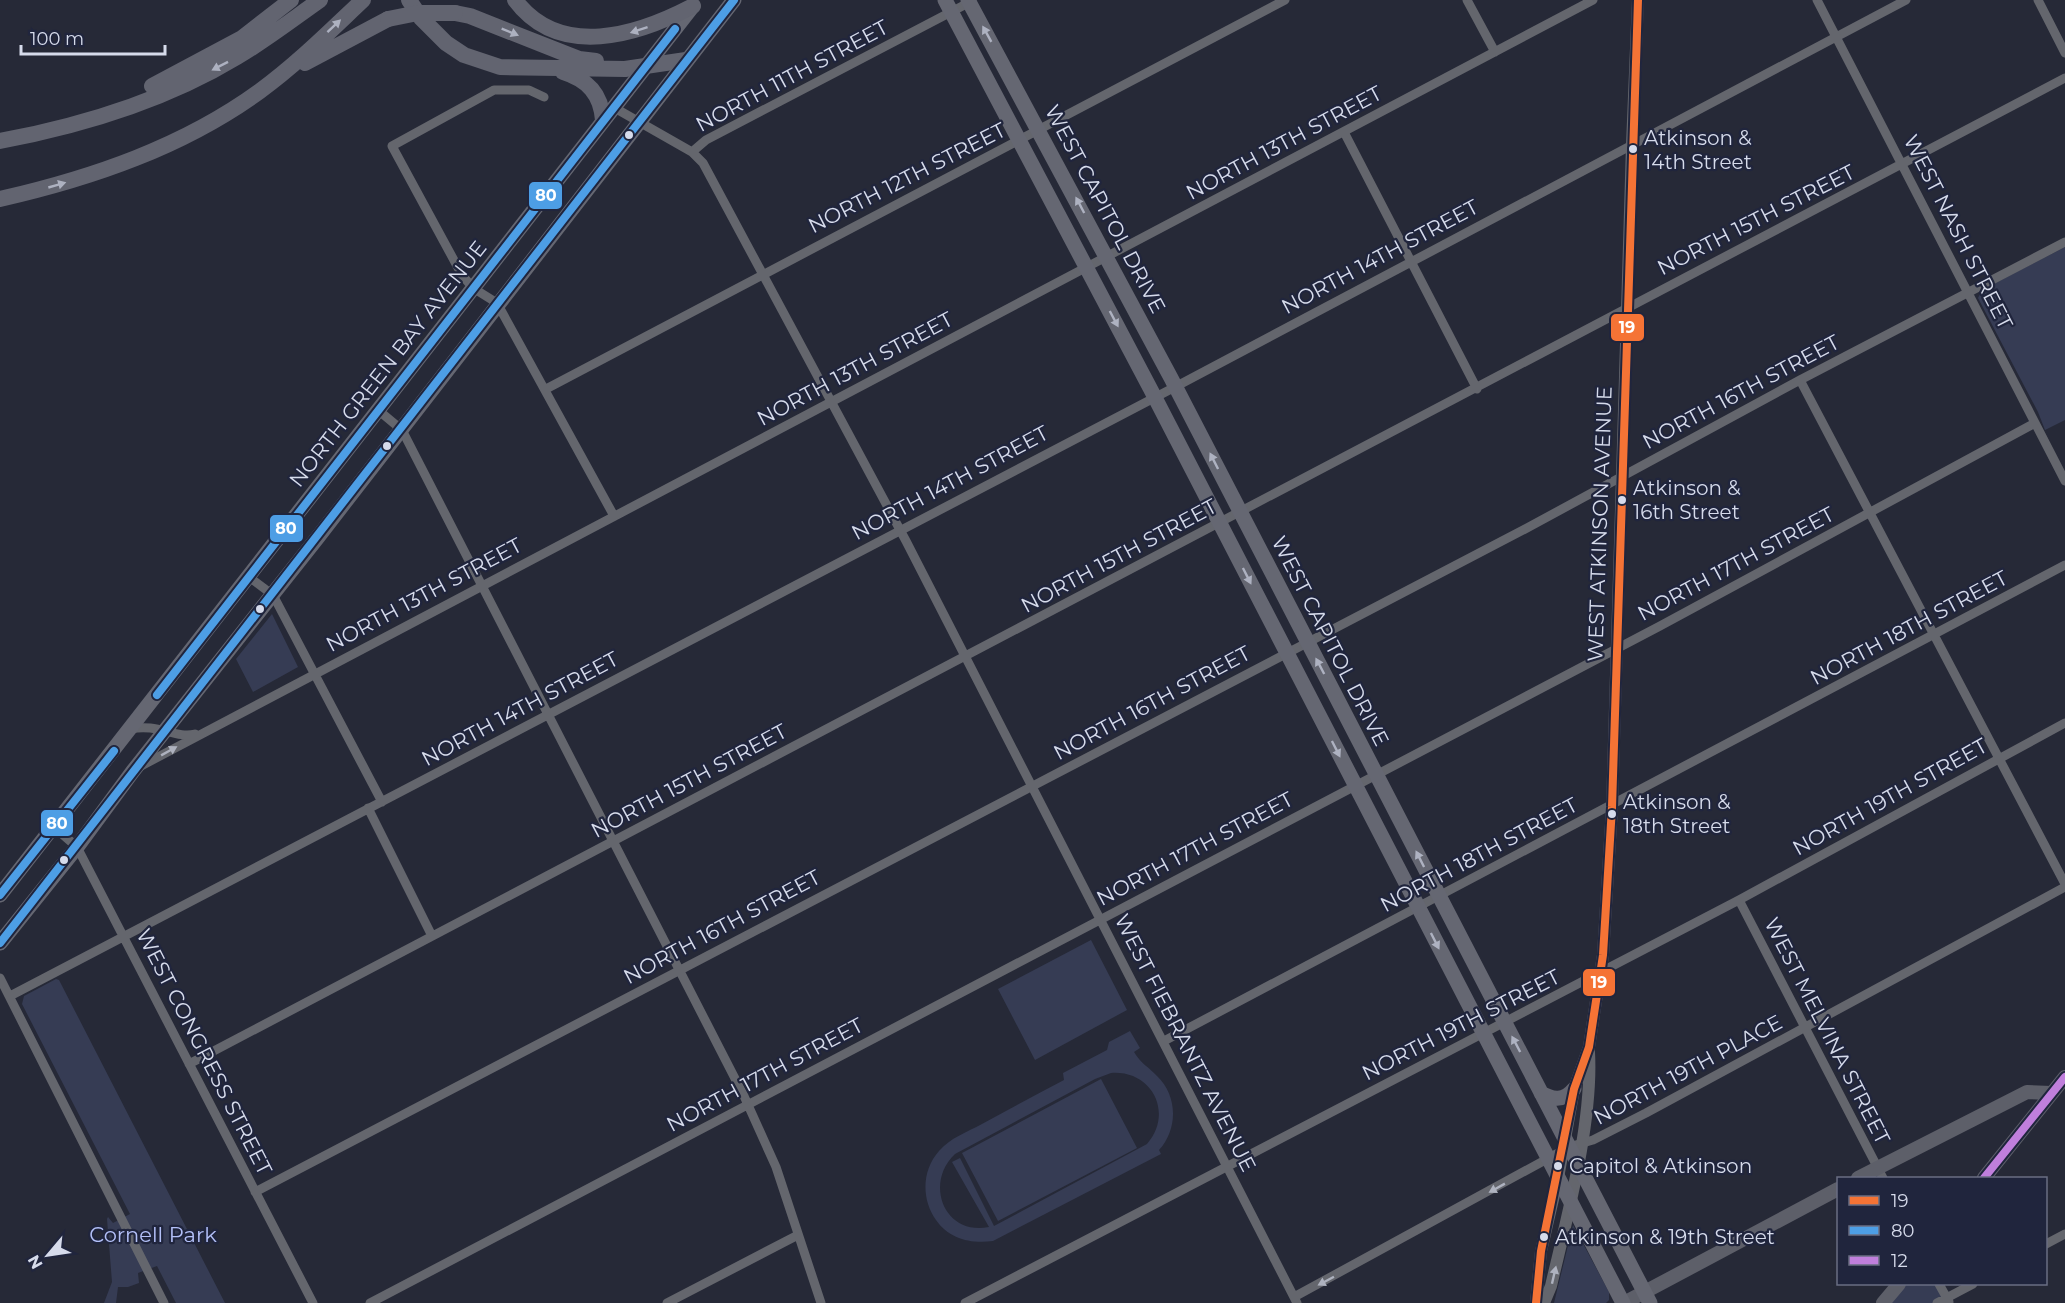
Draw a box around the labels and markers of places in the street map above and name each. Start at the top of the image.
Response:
place label: Atkinson & 14th Street [1644,126,1752,174]
unlabelled marker [623,129,635,141]
marker: Atkinson & 14th Street [1627,143,1639,155]
unlabelled marker [381,440,393,452]
place label: Atkinson & 16th Street [1633,476,1741,524]
marker: Atkinson & 16th Street [1616,494,1628,506]
unlabelled marker [254,603,266,615]
place label: Atkinson & 18th Street [1623,790,1731,838]
marker: Atkinson & 18th Street [1606,808,1618,820]
unlabelled marker [58,854,70,866]
place label: Capitol & Atkinson [1569,1154,1752,1178]
marker: Capitol & Atkinson [1552,1160,1564,1172]
place label: Atkinson & 19th Street [1555,1225,1775,1249]
marker: Atkinson & 19th Street [1538,1231,1550,1243]

